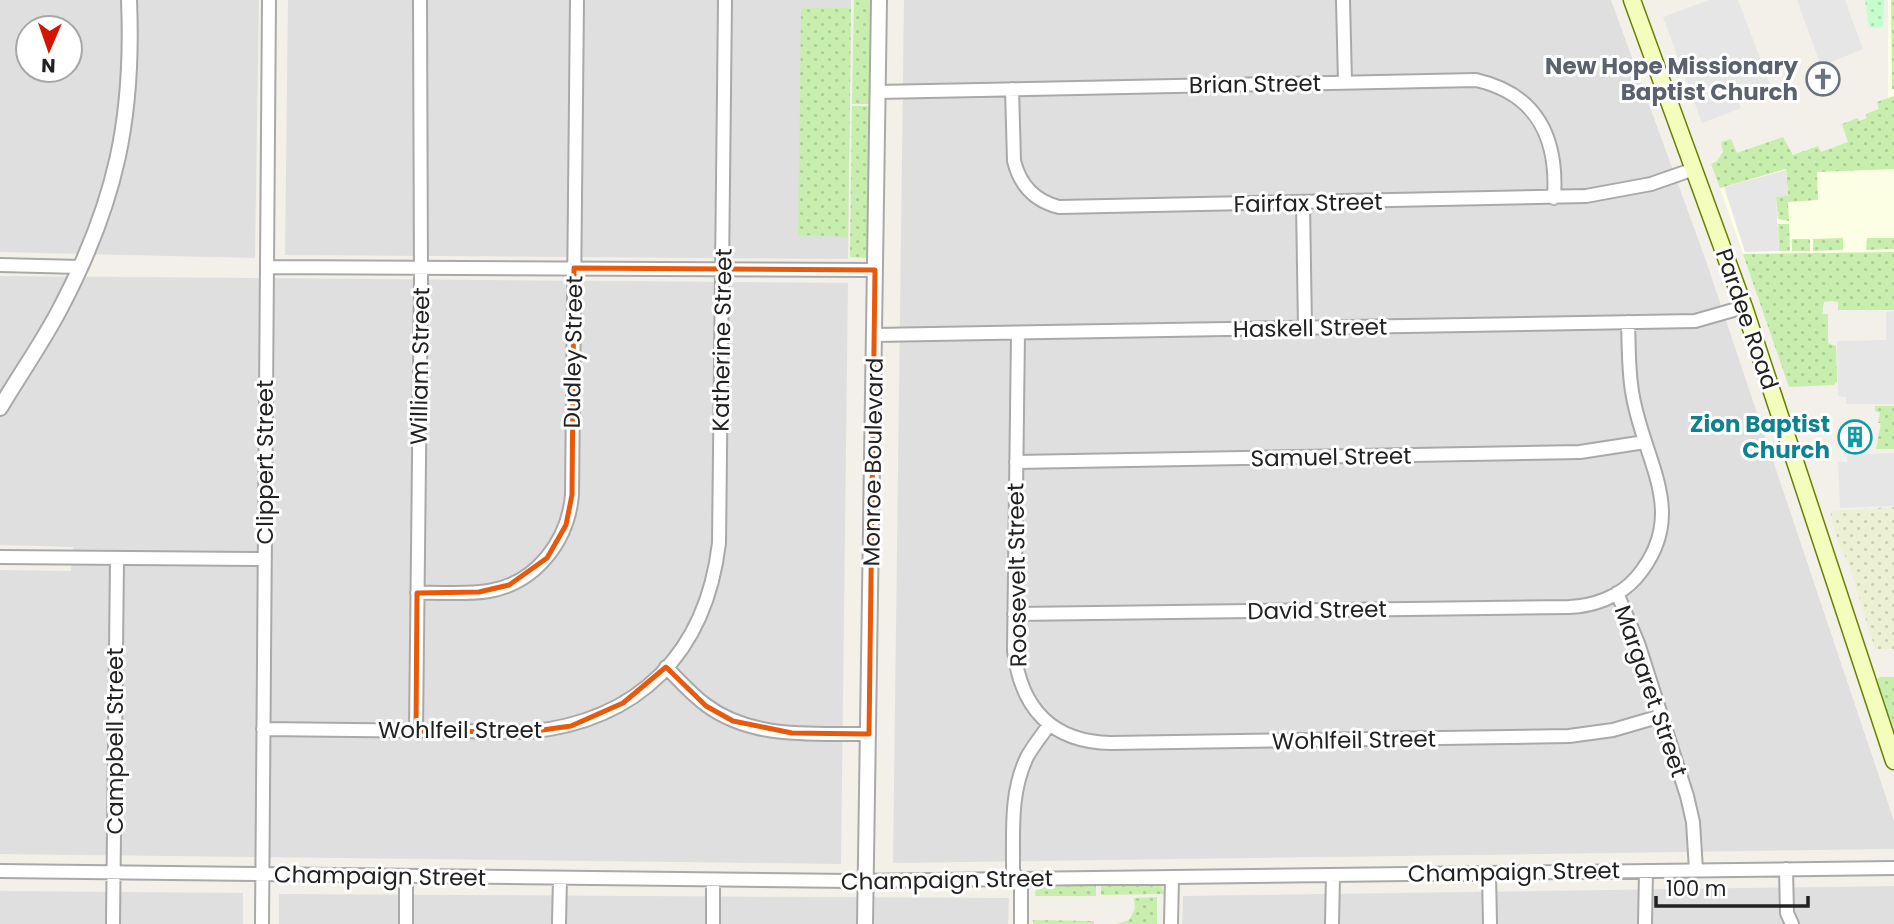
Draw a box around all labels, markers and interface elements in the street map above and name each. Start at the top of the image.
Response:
north arrow [14,14,84,84]
place label: New Hope Missionary Baptist Church [1545,50,1798,108]
text: N [41,52,56,79]
church icon: New Hope Missionary Baptist Church [1804,60,1842,98]
street label: Brian Street [1189,67,1321,101]
street label: Fairfax Street [1233,186,1383,220]
street label: Pardee Road [1708,244,1786,394]
street label: Katherine Street [704,248,740,432]
street label: Dudley Street [556,275,590,429]
street label: William Street [403,287,437,445]
street label: Haskell Street [1233,311,1387,345]
street label: Monroe Boulevard [855,357,891,567]
street label: Clippert Street [249,380,281,544]
place label: Zion Baptist Church [1690,408,1830,466]
building icon: Zion Baptist Church [1836,418,1874,456]
street label: Samuel Street [1250,440,1412,474]
street label: Roosevelt Street [999,483,1035,667]
street label: David Street [1247,593,1387,627]
street label: Margaret Street [1607,601,1695,781]
street label: Campbell Street [99,647,131,835]
street label: Wohlfeil Street [378,714,542,746]
street label: Wohlfeil Street [1272,723,1436,757]
street label: Champaign Street [1408,854,1620,890]
street label: Champaign Street [274,858,486,894]
street label: Champaign Street [841,862,1053,898]
scale bar [1656,864,1808,908]
text: 100 m [1666,874,1726,903]

